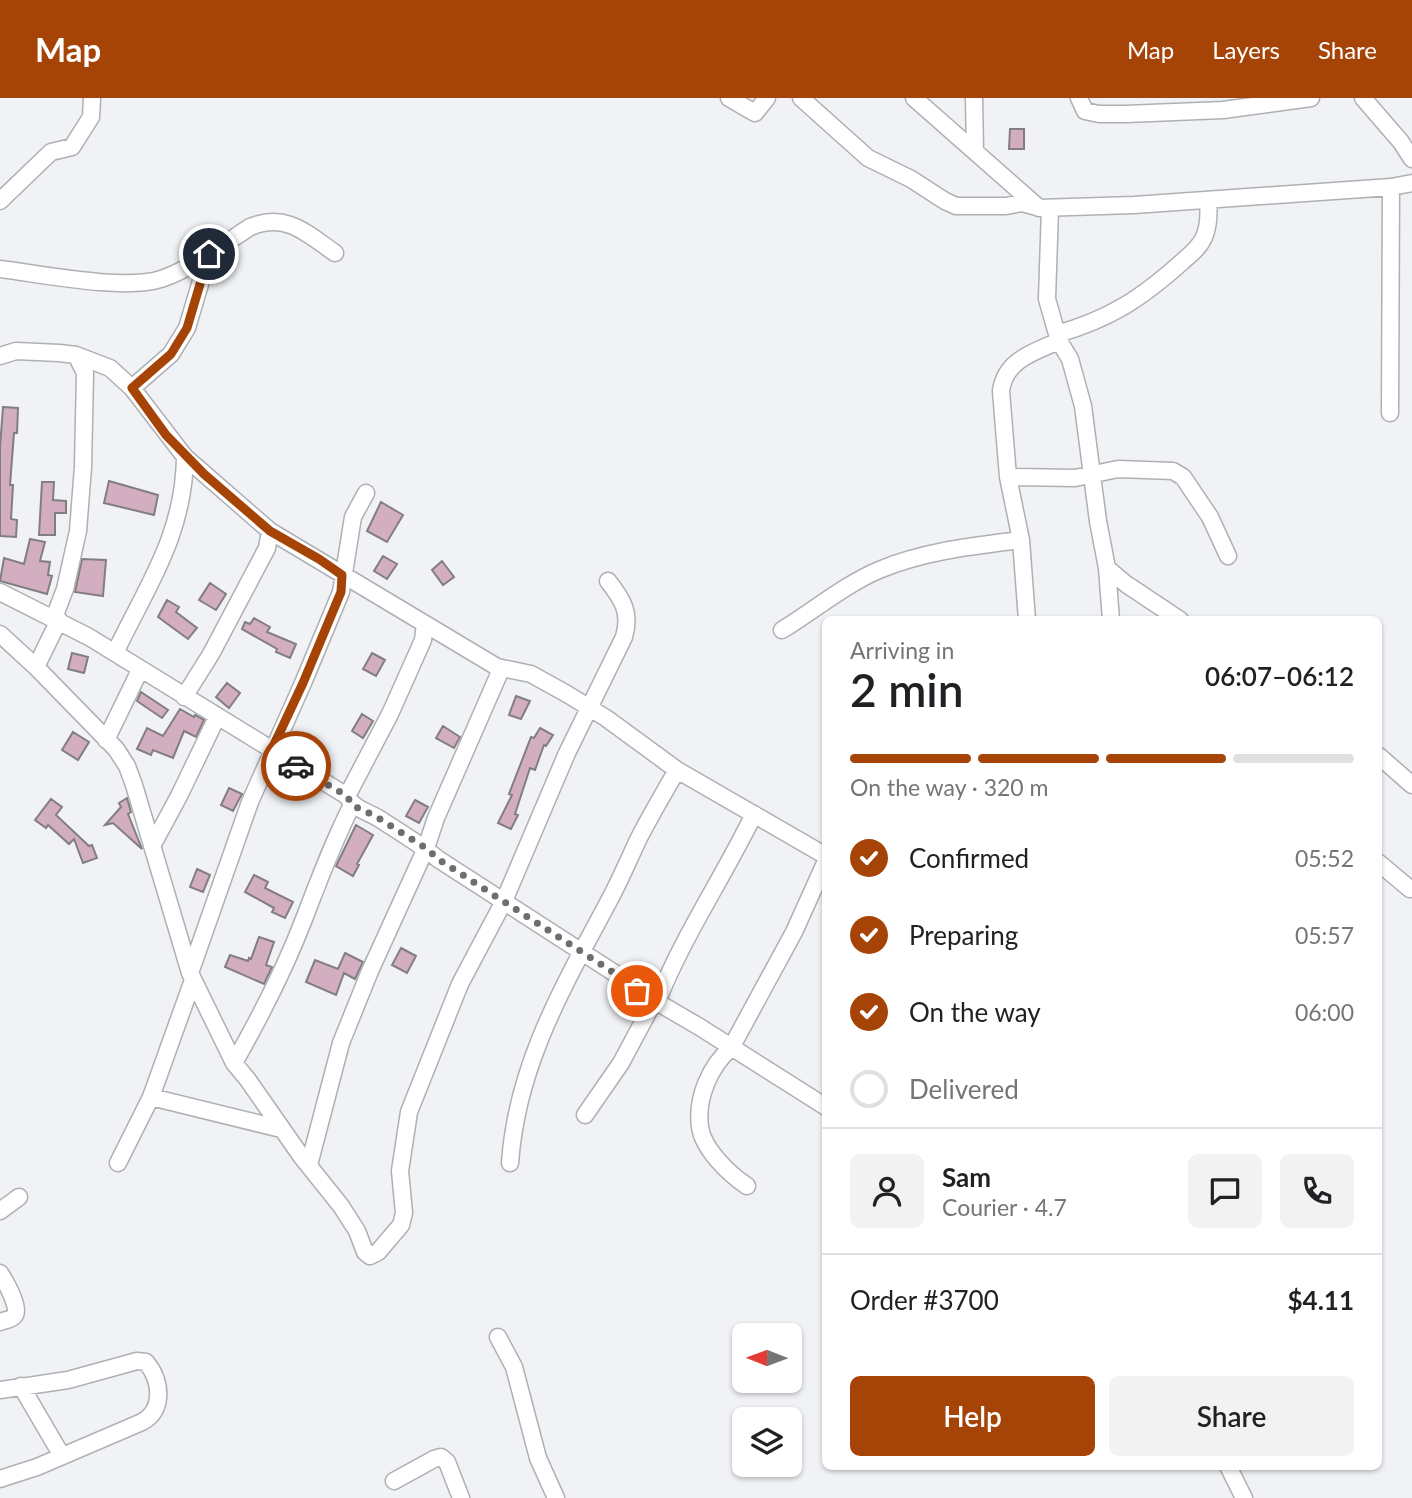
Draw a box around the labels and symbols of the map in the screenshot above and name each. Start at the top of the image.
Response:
pin [179,224,239,284]
courier [261,731,331,801]
pin [607,961,667,1021]
north arrow [732,1323,802,1393]

